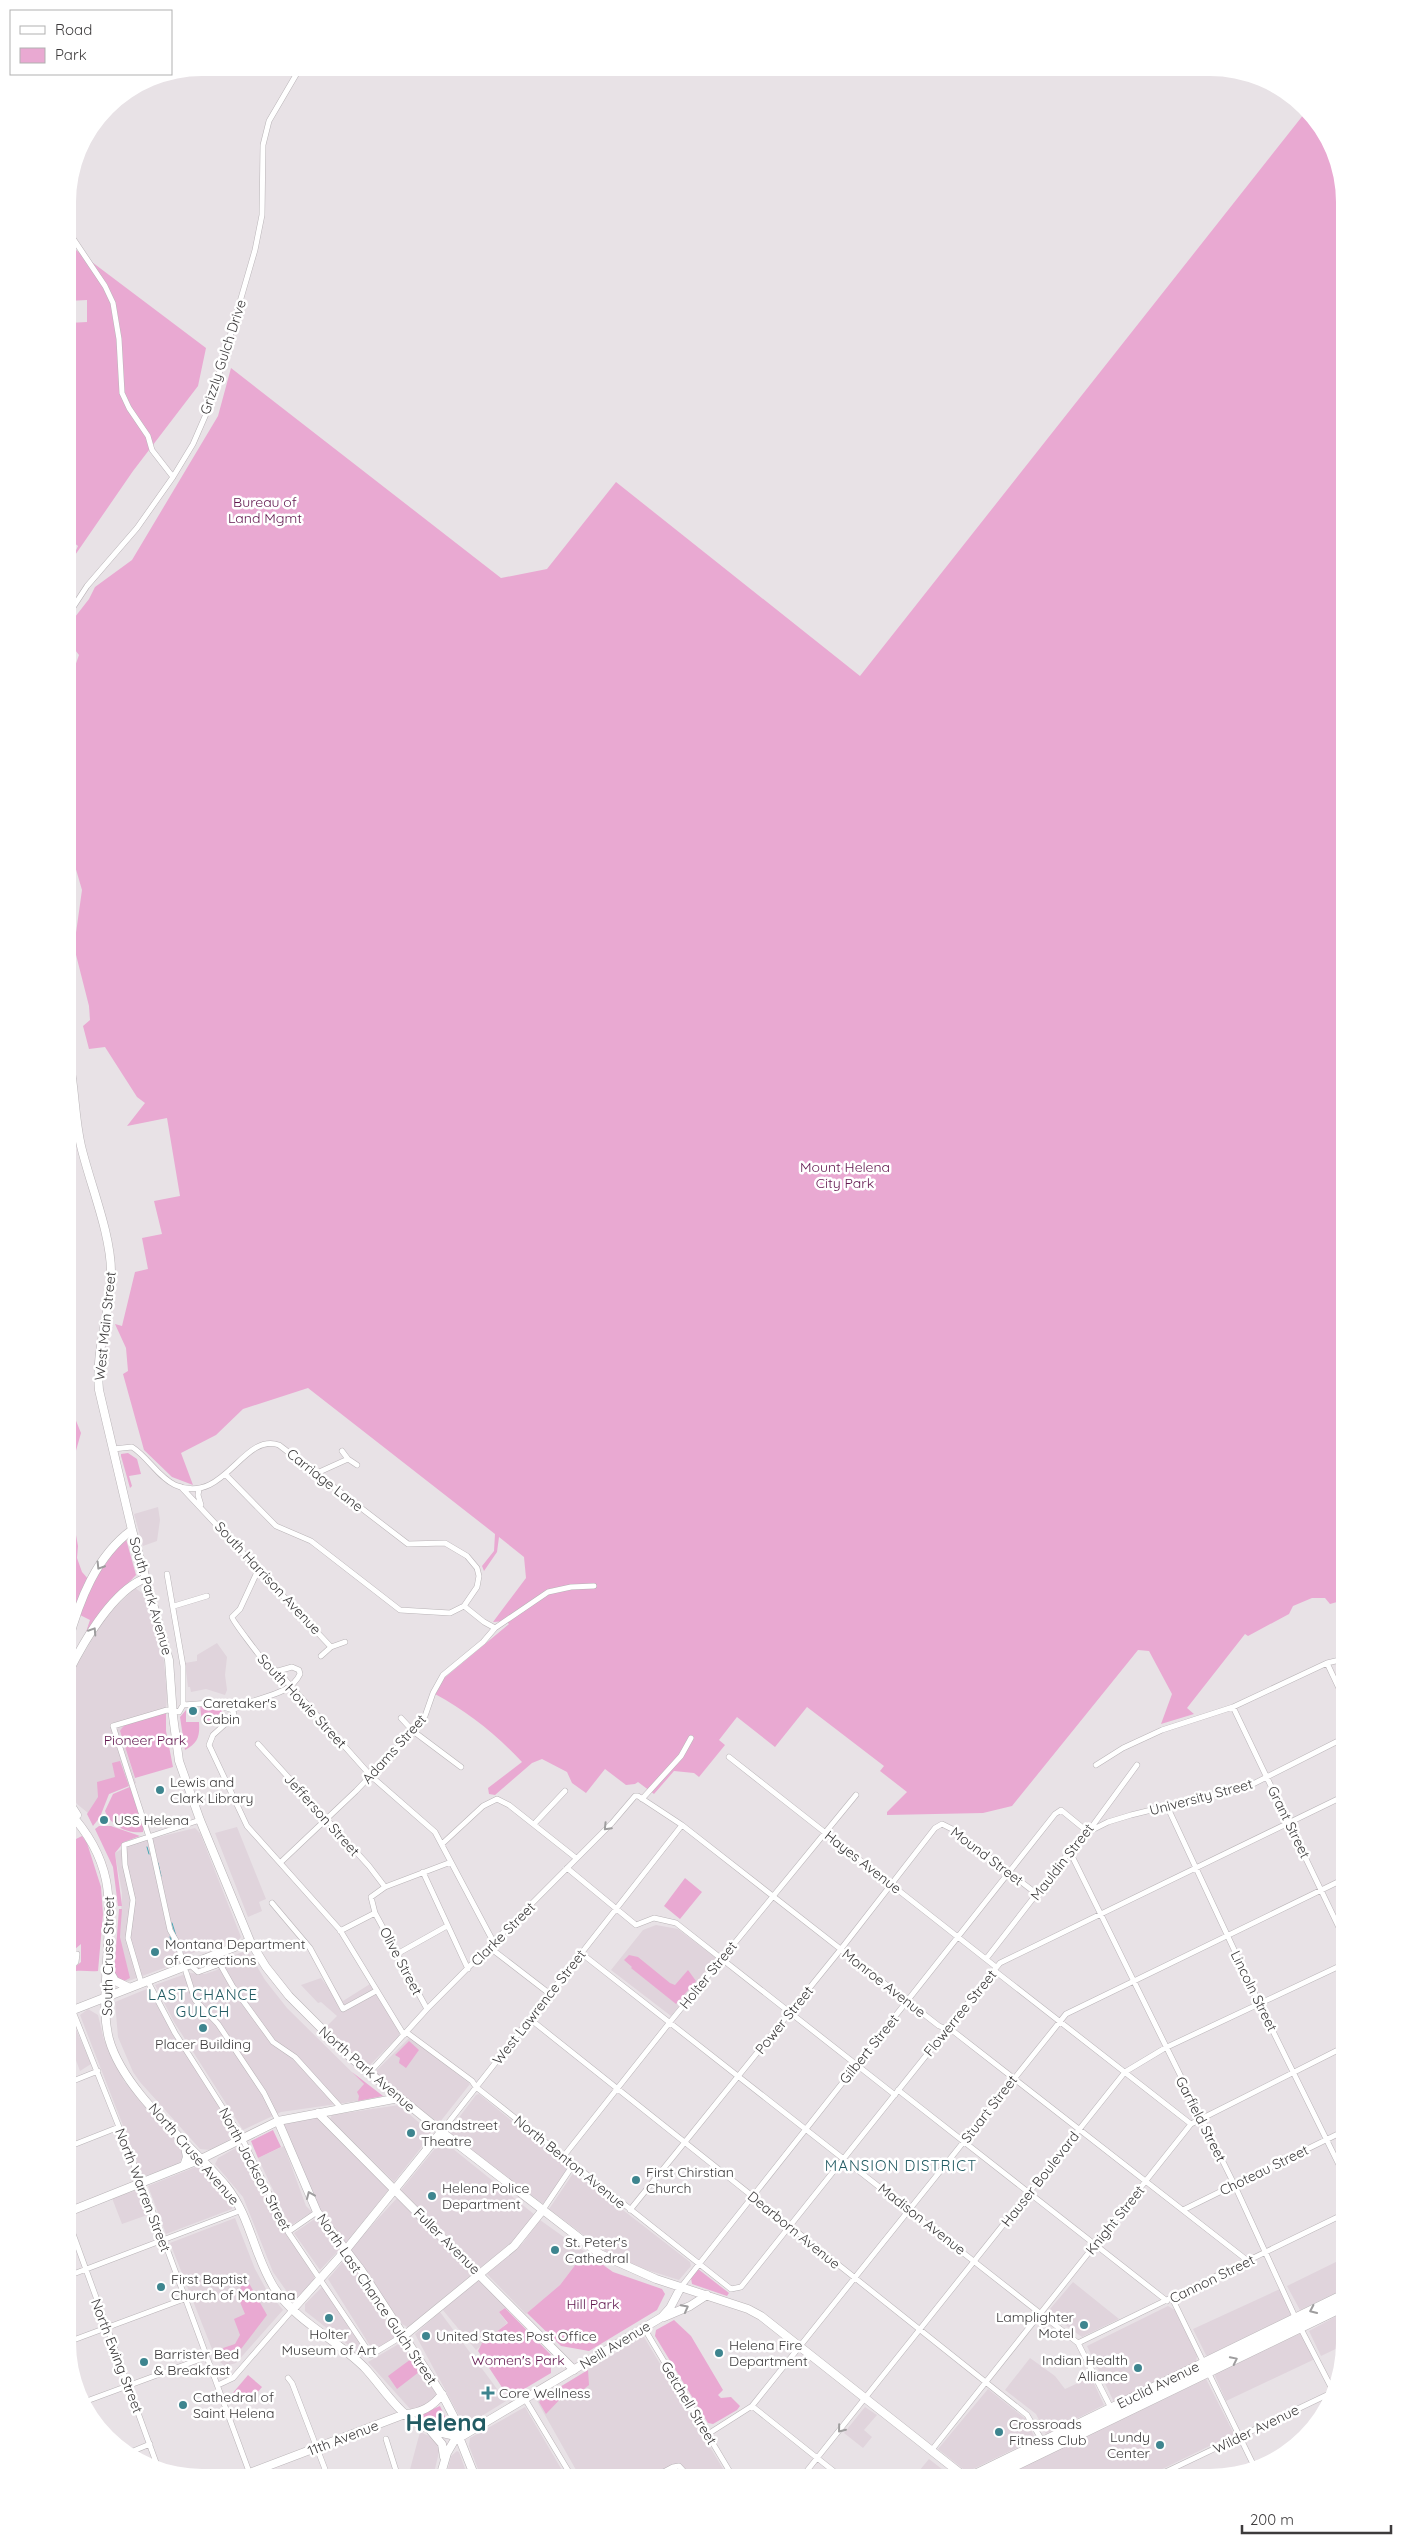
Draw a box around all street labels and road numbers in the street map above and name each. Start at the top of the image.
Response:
street label: Grizzly Gulch Drive [196,297,250,417]
street label: West Main Street [90,1270,120,1381]
street label: Carriage Lane [283,1445,367,1515]
street label: South Harrison Avenue [211,1518,325,1638]
street label: South Park Avenue [126,1535,177,1657]
street label: South Howie Street [254,1650,351,1752]
street label: Adams Street [358,1710,430,1788]
street label: Jefferson Street [280,1770,364,1860]
street label: University Street [1147,1775,1255,1819]
street label: Grant Street [1264,1783,1314,1861]
street label: Mauldin Street [1026,1820,1098,1904]
street label: Mound Street [947,1823,1027,1889]
street label: Hayes Avenue [821,1826,905,1898]
street label: South Cruse Street [98,1896,118,2016]
street label: Clarke Street [467,1898,539,1970]
street label: Olive Street [376,1924,426,1998]
street label: Holter Street [675,1937,741,2012]
street label: Monroe Avenue [839,1945,930,2021]
street label: West Lawrence Street [488,1946,590,2068]
street label: Lincoln Street [1227,1948,1281,2035]
street label: Flowerree Street [920,1966,1001,2060]
street label: Power Street [751,1982,817,2058]
street label: Gilbert Street [835,2010,903,2088]
street label: North Park Avenue [315,2022,419,2116]
street label: Stuart Street [957,2071,1021,2147]
street label: Garfield Street [1172,2073,1230,2165]
street label: North Cruse Avenue [145,2099,243,2209]
street label: North Jackson Street [215,2104,295,2234]
street label: North Benton Avenue [510,2111,630,2213]
street label: North Warren Street [111,2126,175,2255]
street label: Hauser Boulevard [997,2128,1083,2230]
street label: Choteau Street [1217,2141,1312,2199]
street label: Madison Avenue [875,2179,970,2259]
street label: Knight Street [1082,2182,1149,2258]
street label: Dearborn Avenue [744,2187,844,2273]
street label: Fuller Avenue [410,2204,484,2278]
street label: North Last Chance Gulch Street [313,2210,441,2388]
street label: Cannon Street [1167,2251,1258,2307]
street label: North Ewing Street [87,2296,147,2416]
street label: Neill Avenue [576,2317,654,2373]
street label: Euclid Avenue [1114,2357,1202,2413]
street label: Getchell Street [657,2358,721,2448]
street label: Wilder Avenue [1210,2400,1302,2457]
street label: 11th Avenue [305,2416,381,2460]

